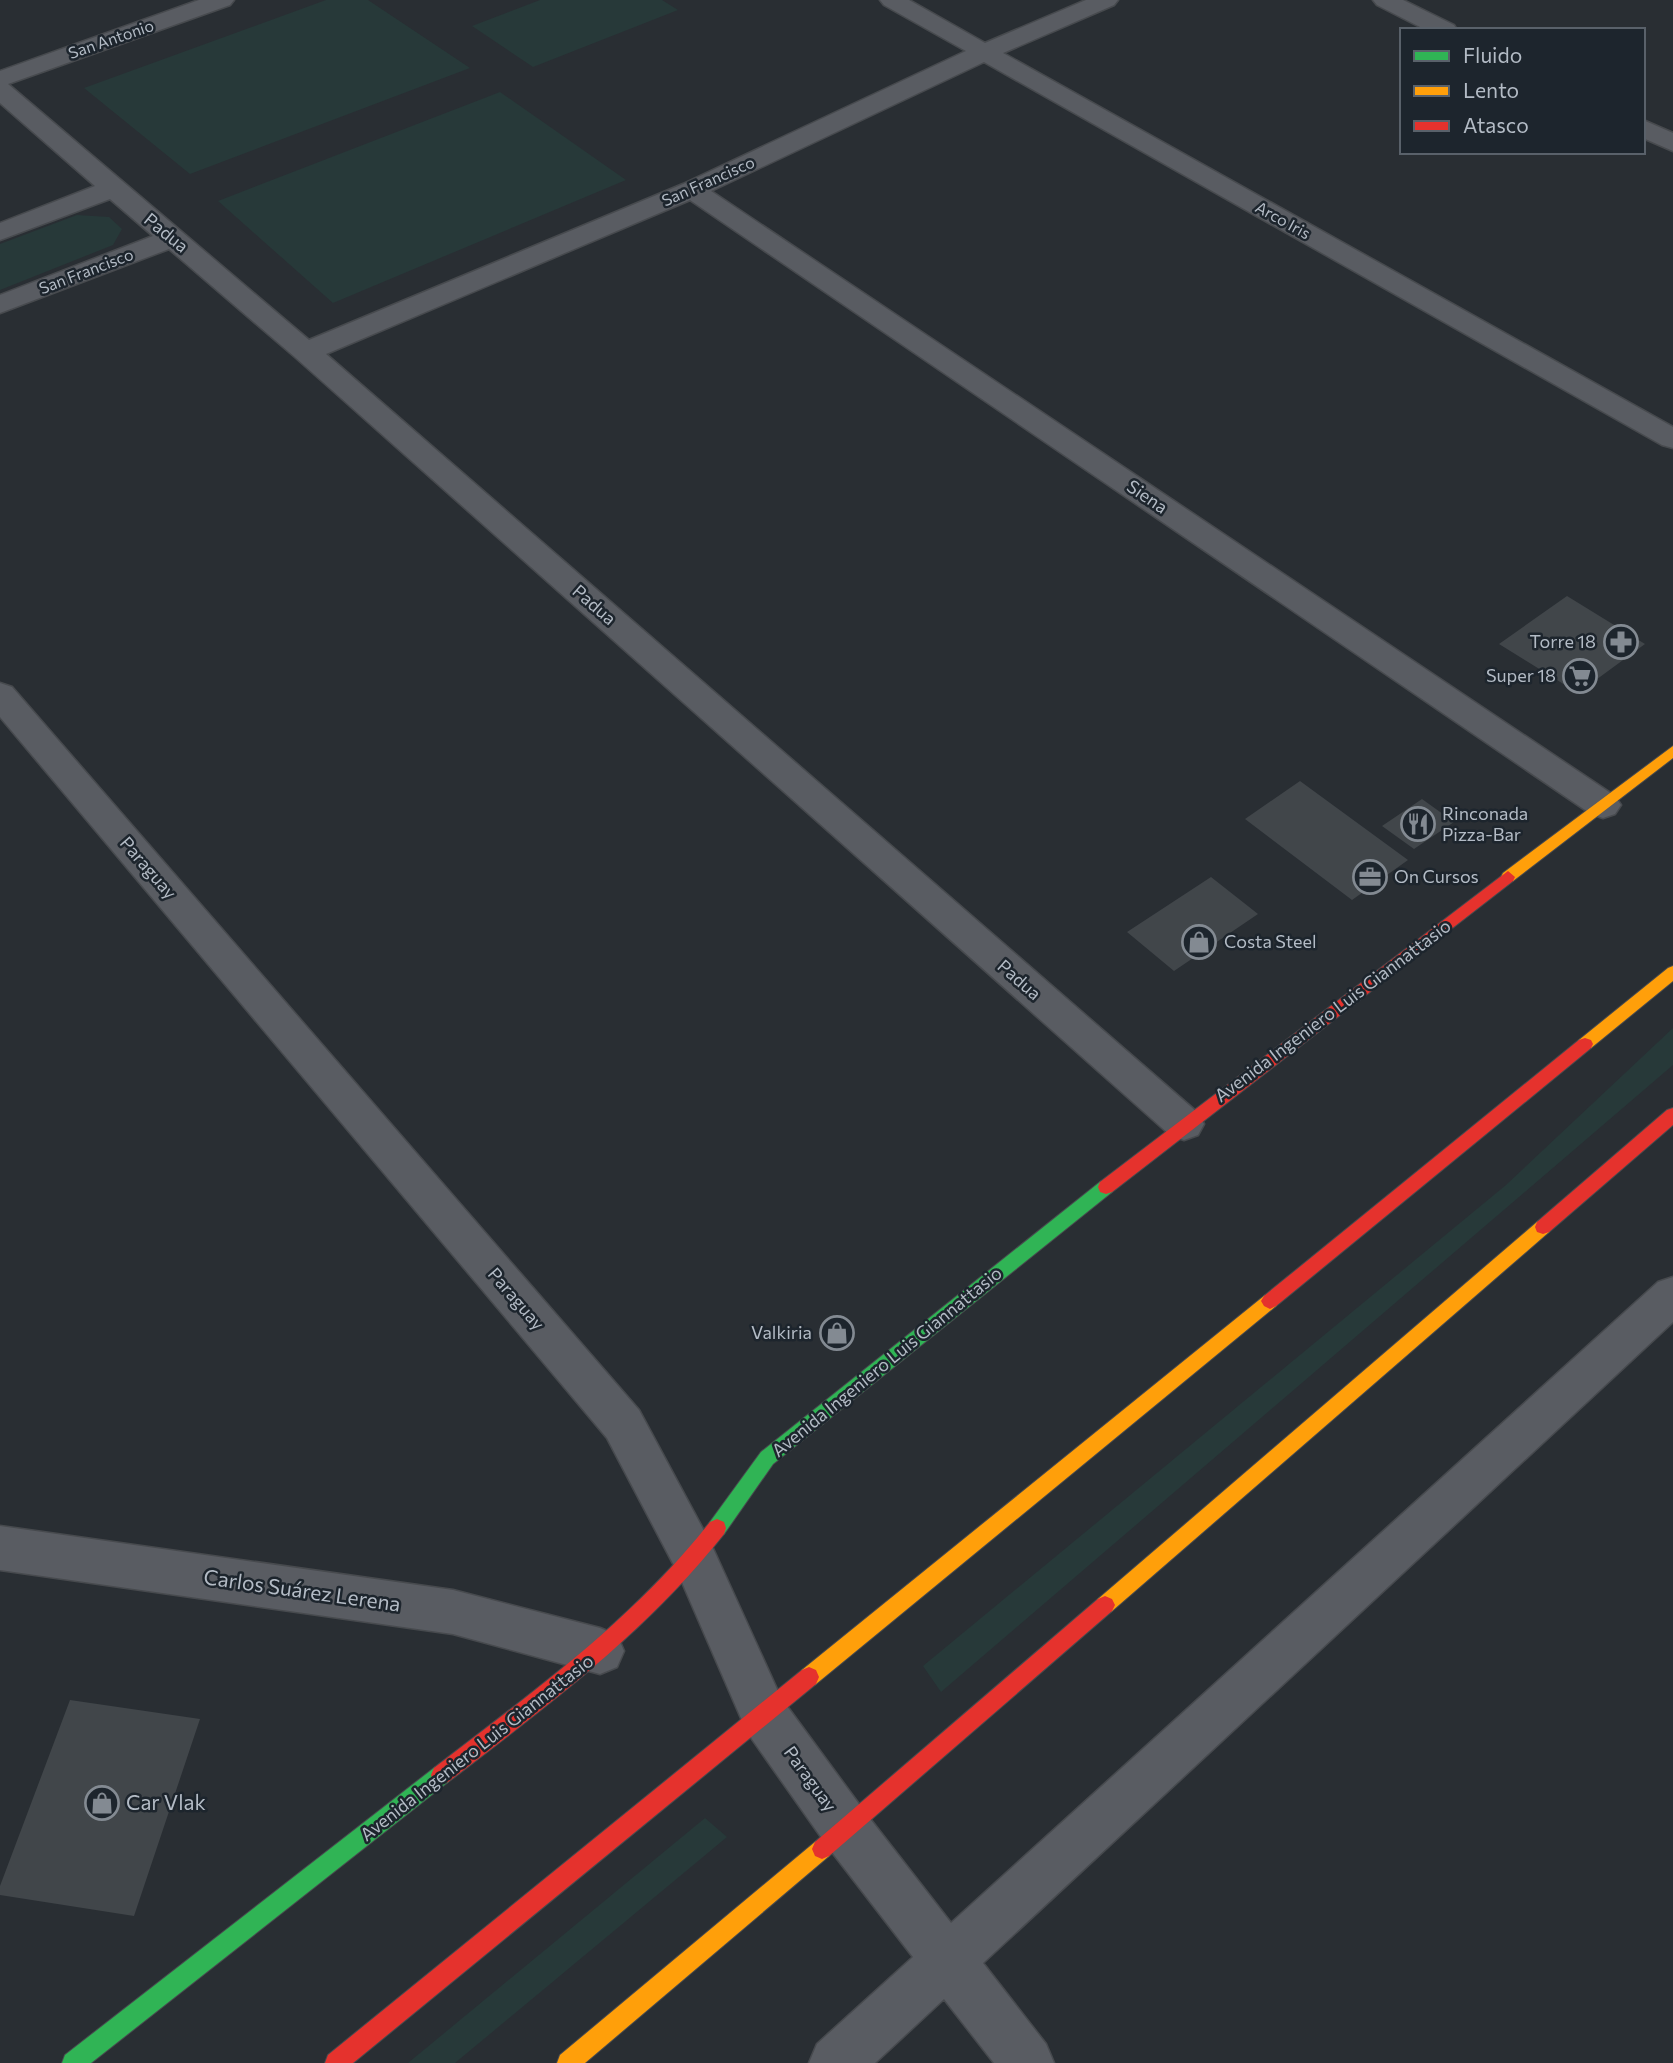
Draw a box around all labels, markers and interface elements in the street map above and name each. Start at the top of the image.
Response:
street label: San Antonio [66,15,156,62]
legend [1400,28,1645,154]
text: Fluido [1463,42,1522,67]
text: Lento [1463,77,1519,102]
text: Atasco [1463,112,1529,137]
street label: San Francisco [658,152,757,209]
street label: Arco Iris [1252,197,1314,242]
street label: Padua [140,208,193,257]
street label: San Francisco [36,244,136,297]
street label: Siena [1123,475,1172,518]
street label: Padua [568,579,621,629]
pharmacy icon: Torre 18 [1602,623,1640,661]
place label: Torre 18 [1529,630,1596,652]
supermarket icon: Super 18 [1561,657,1599,695]
place label: Super 18 [1486,664,1556,686]
place label: Rinconada Pizza-Bar [1442,802,1528,845]
restaurant icon: Rinconada Pizza-Bar [1399,805,1437,843]
street label: Paraguay [116,832,182,903]
office icon: On Cursos [1351,858,1389,896]
place label: On Cursos [1394,865,1479,887]
street label: Avenida Ingeniero Luis Giannattasio [1210,914,1455,1106]
shop icon: Costa Steel [1180,923,1218,961]
place label: Costa Steel [1224,930,1316,952]
street label: Padua [993,954,1046,1004]
street label: Avenida Ingeniero Luis Giannattasio [767,1261,1006,1461]
street label: Paraguay [484,1263,550,1334]
shop icon: Valkiria [818,1314,856,1352]
place label: Valkiria [751,1321,812,1343]
street label: Carlos Suárez Lerena [202,1563,402,1616]
street label: Avenida Ingeniero Luis Giannattasio [355,1649,597,1845]
street label: Paraguay [780,1741,842,1815]
shop icon: Car Vlak [83,1784,121,1822]
place label: Car Vlak [126,1789,206,1814]

